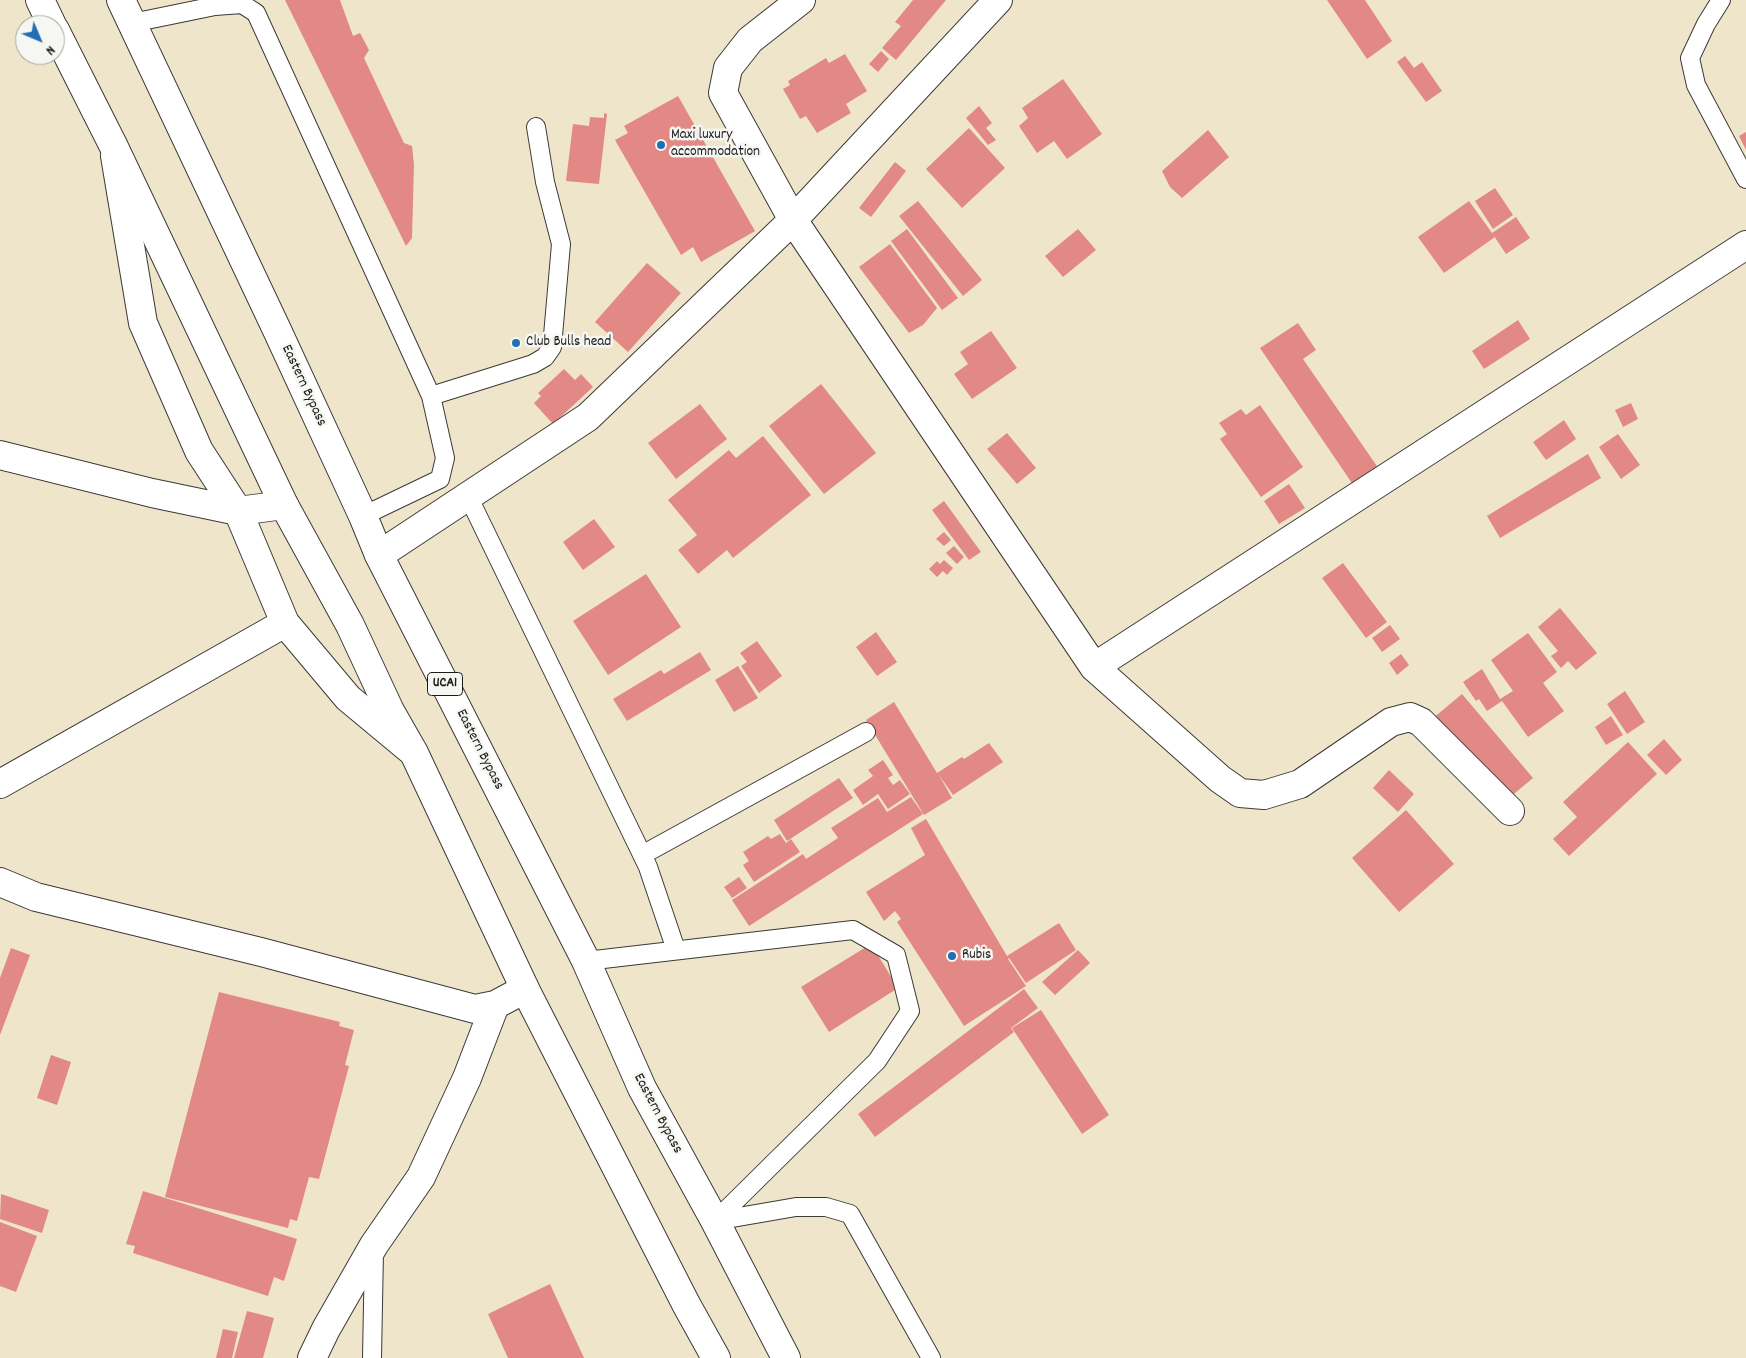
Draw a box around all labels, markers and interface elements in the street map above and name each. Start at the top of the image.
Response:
north arrow [15,15,65,65]
text: N [40,40,59,59]
place label: Maxi luxury accommodation [671,127,760,162]
marker: Maxi luxury accommodation [655,139,667,151]
place label: Club Bulls head [526,334,611,352]
marker: Club Bulls head [510,337,522,349]
street label: Eastern Bypass [276,342,330,430]
road number: UCA1 [428,672,462,696]
street label: Eastern Bypass [451,707,507,793]
place label: Rubis [962,947,991,965]
marker: Rubis [946,950,958,962]
street label: Eastern Bypass [628,1071,686,1157]

